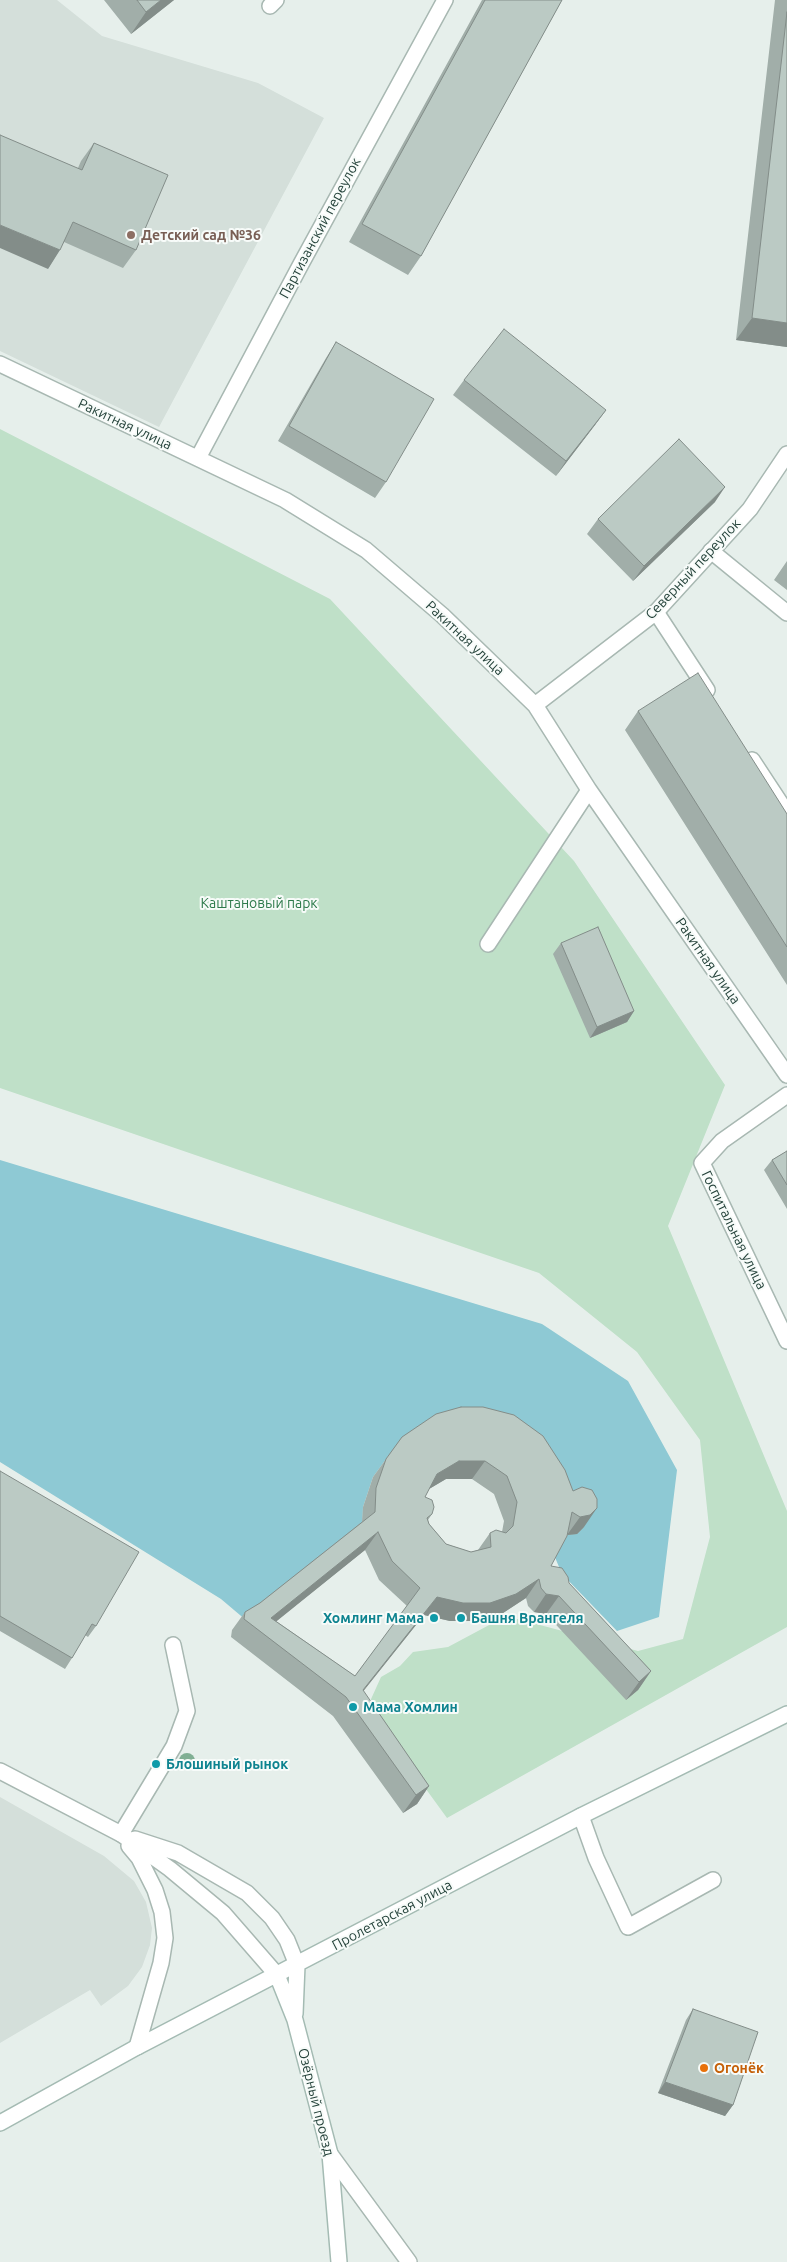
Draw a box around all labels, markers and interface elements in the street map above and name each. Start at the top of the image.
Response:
street label: Партизанский переулок [276,155,364,301]
place label: Детский сад №36 [141,227,261,243]
marker: Детский сад №36 [125,229,137,241]
street label: Ракитная улица [75,395,175,453]
street label: Северный переулок [642,515,744,623]
street label: Ракитная улица [422,597,508,679]
park label: Каштановый парк [200,895,318,911]
street label: Ракитная улица [672,915,744,1007]
street label: Госпитальная улица [698,1168,770,1292]
place label: Хомлинг Мама [323,1610,424,1626]
place label: Башня Врангеля [471,1610,584,1626]
marker: Хомлинг Мама [428,1612,440,1624]
marker: Башня Врангеля [455,1612,467,1624]
place label: Мама Хомлин [363,1699,458,1715]
marker: Мама Хомлин [347,1701,359,1713]
place label: Блошиный рынок [166,1756,288,1772]
marker: Блошиный рынок [150,1758,162,1770]
street label: Пролетарская улица [329,1876,455,1954]
street label: Озёрный проезд [294,2046,338,2158]
place label: Огонёк [714,2060,764,2076]
marker: Огонёк [698,2062,710,2074]

